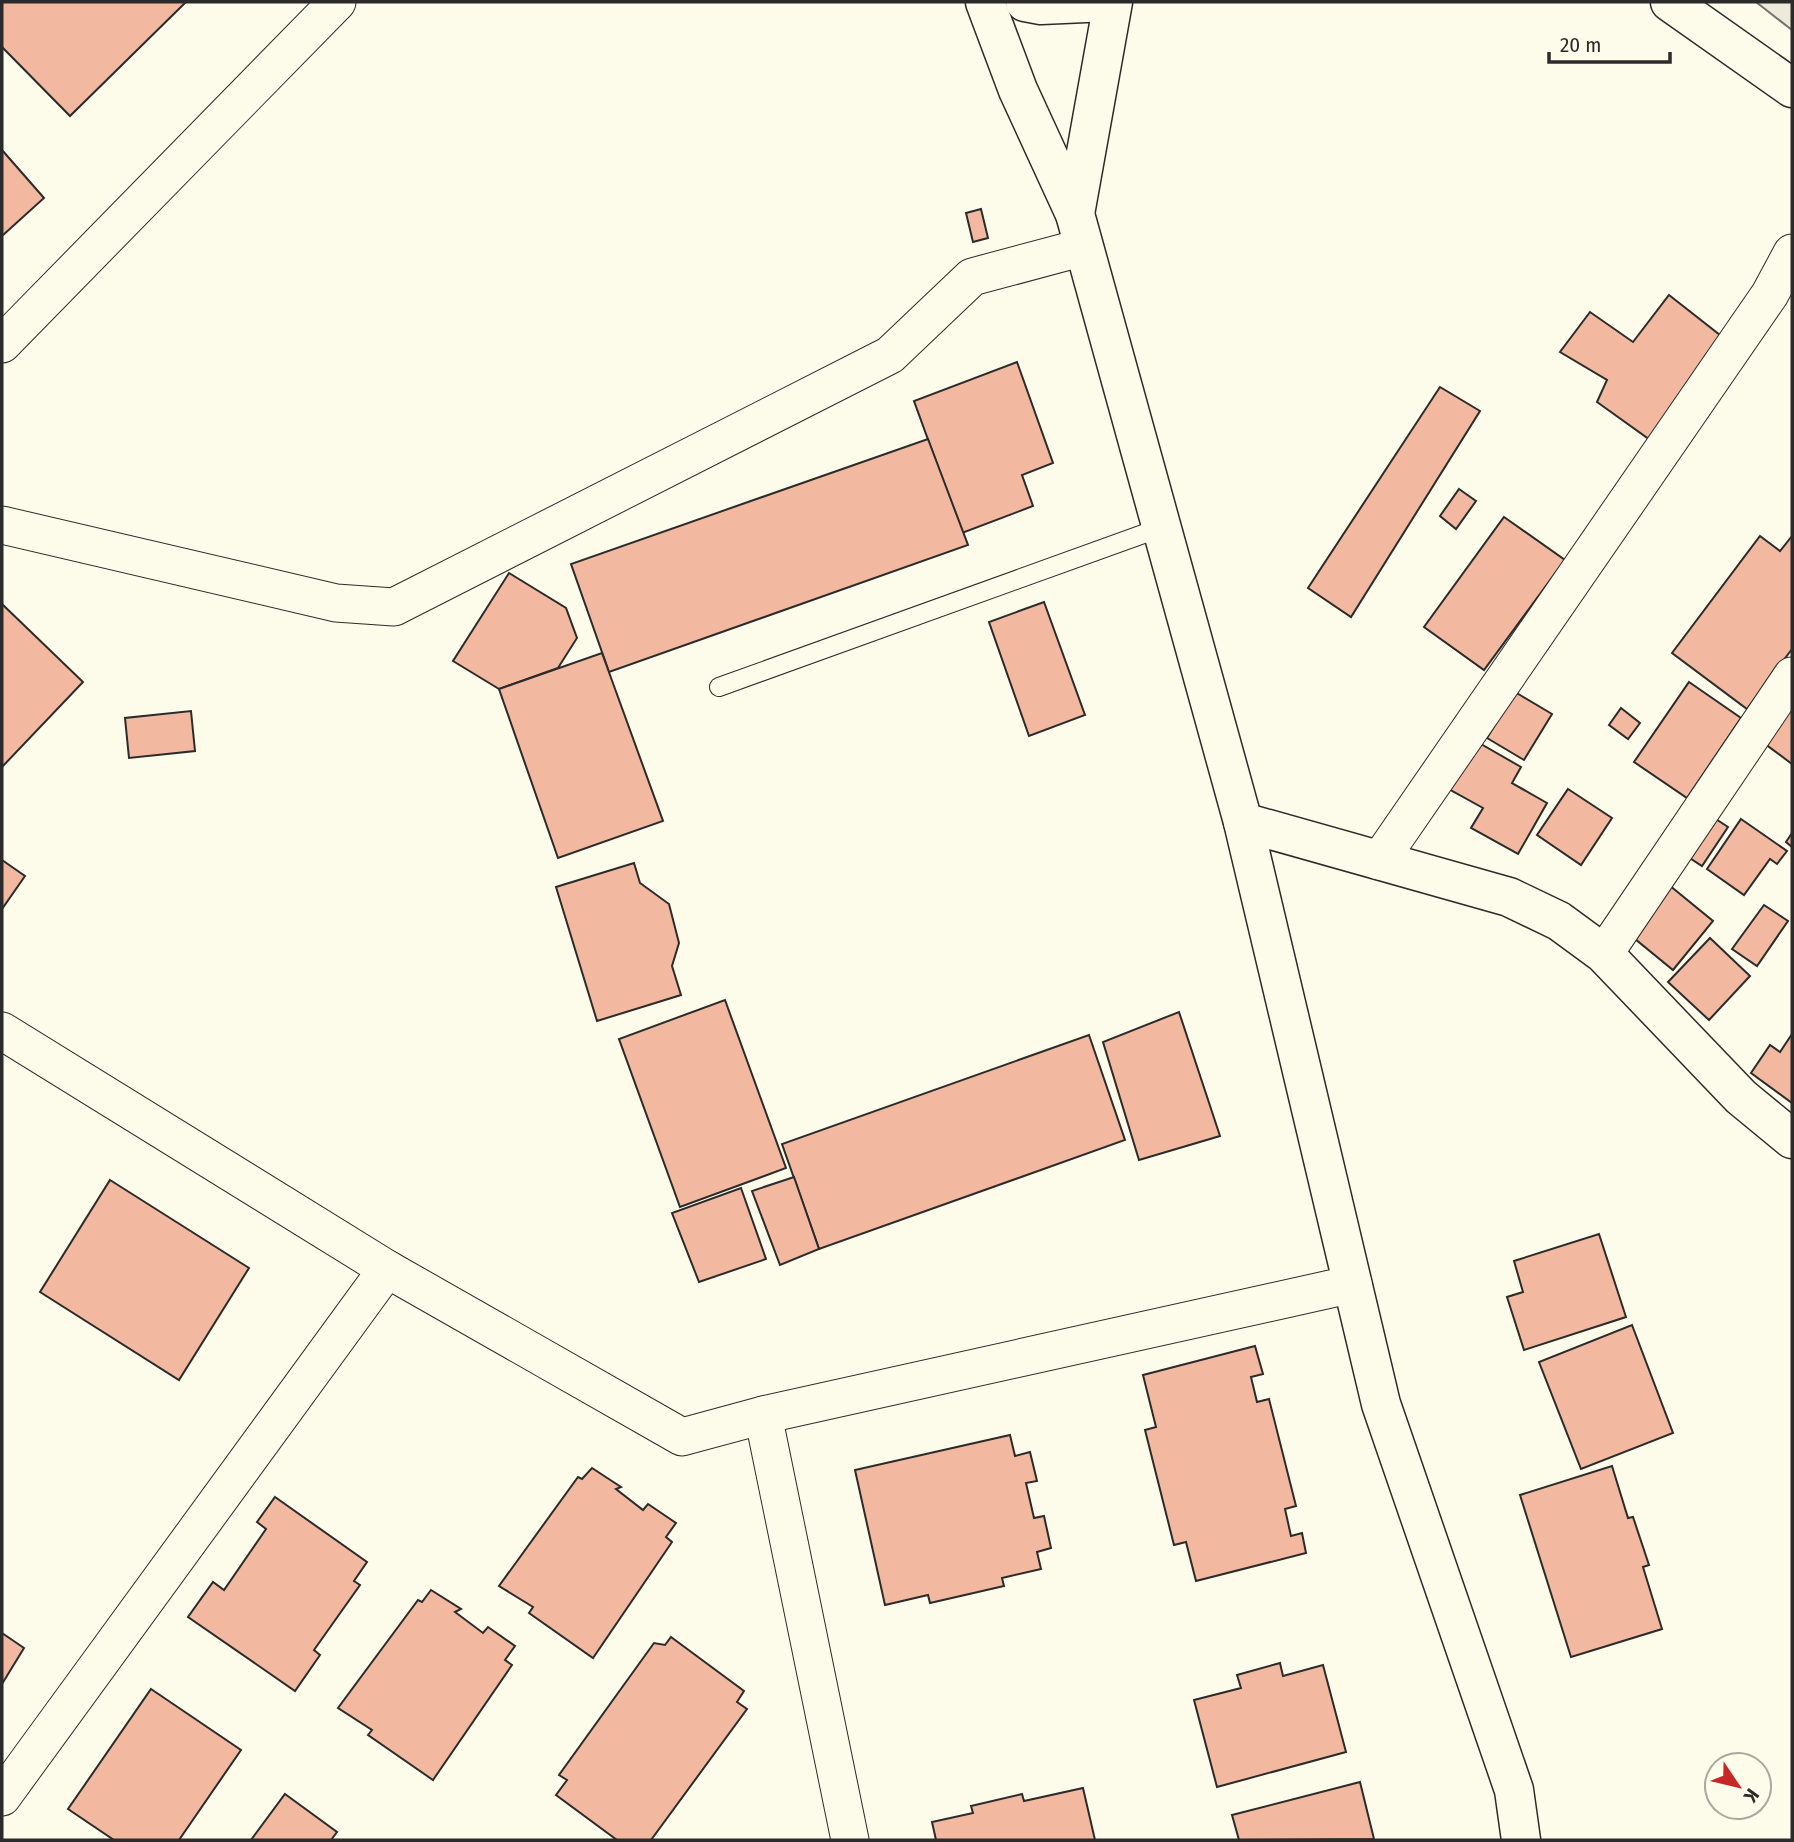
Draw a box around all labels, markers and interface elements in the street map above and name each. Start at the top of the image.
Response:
scale bar [1549,21,1670,65]
text: 20 m [1560,32,1601,58]
north arrow [1703,1751,1773,1821]
text: K [1738,1784,1764,1807]

